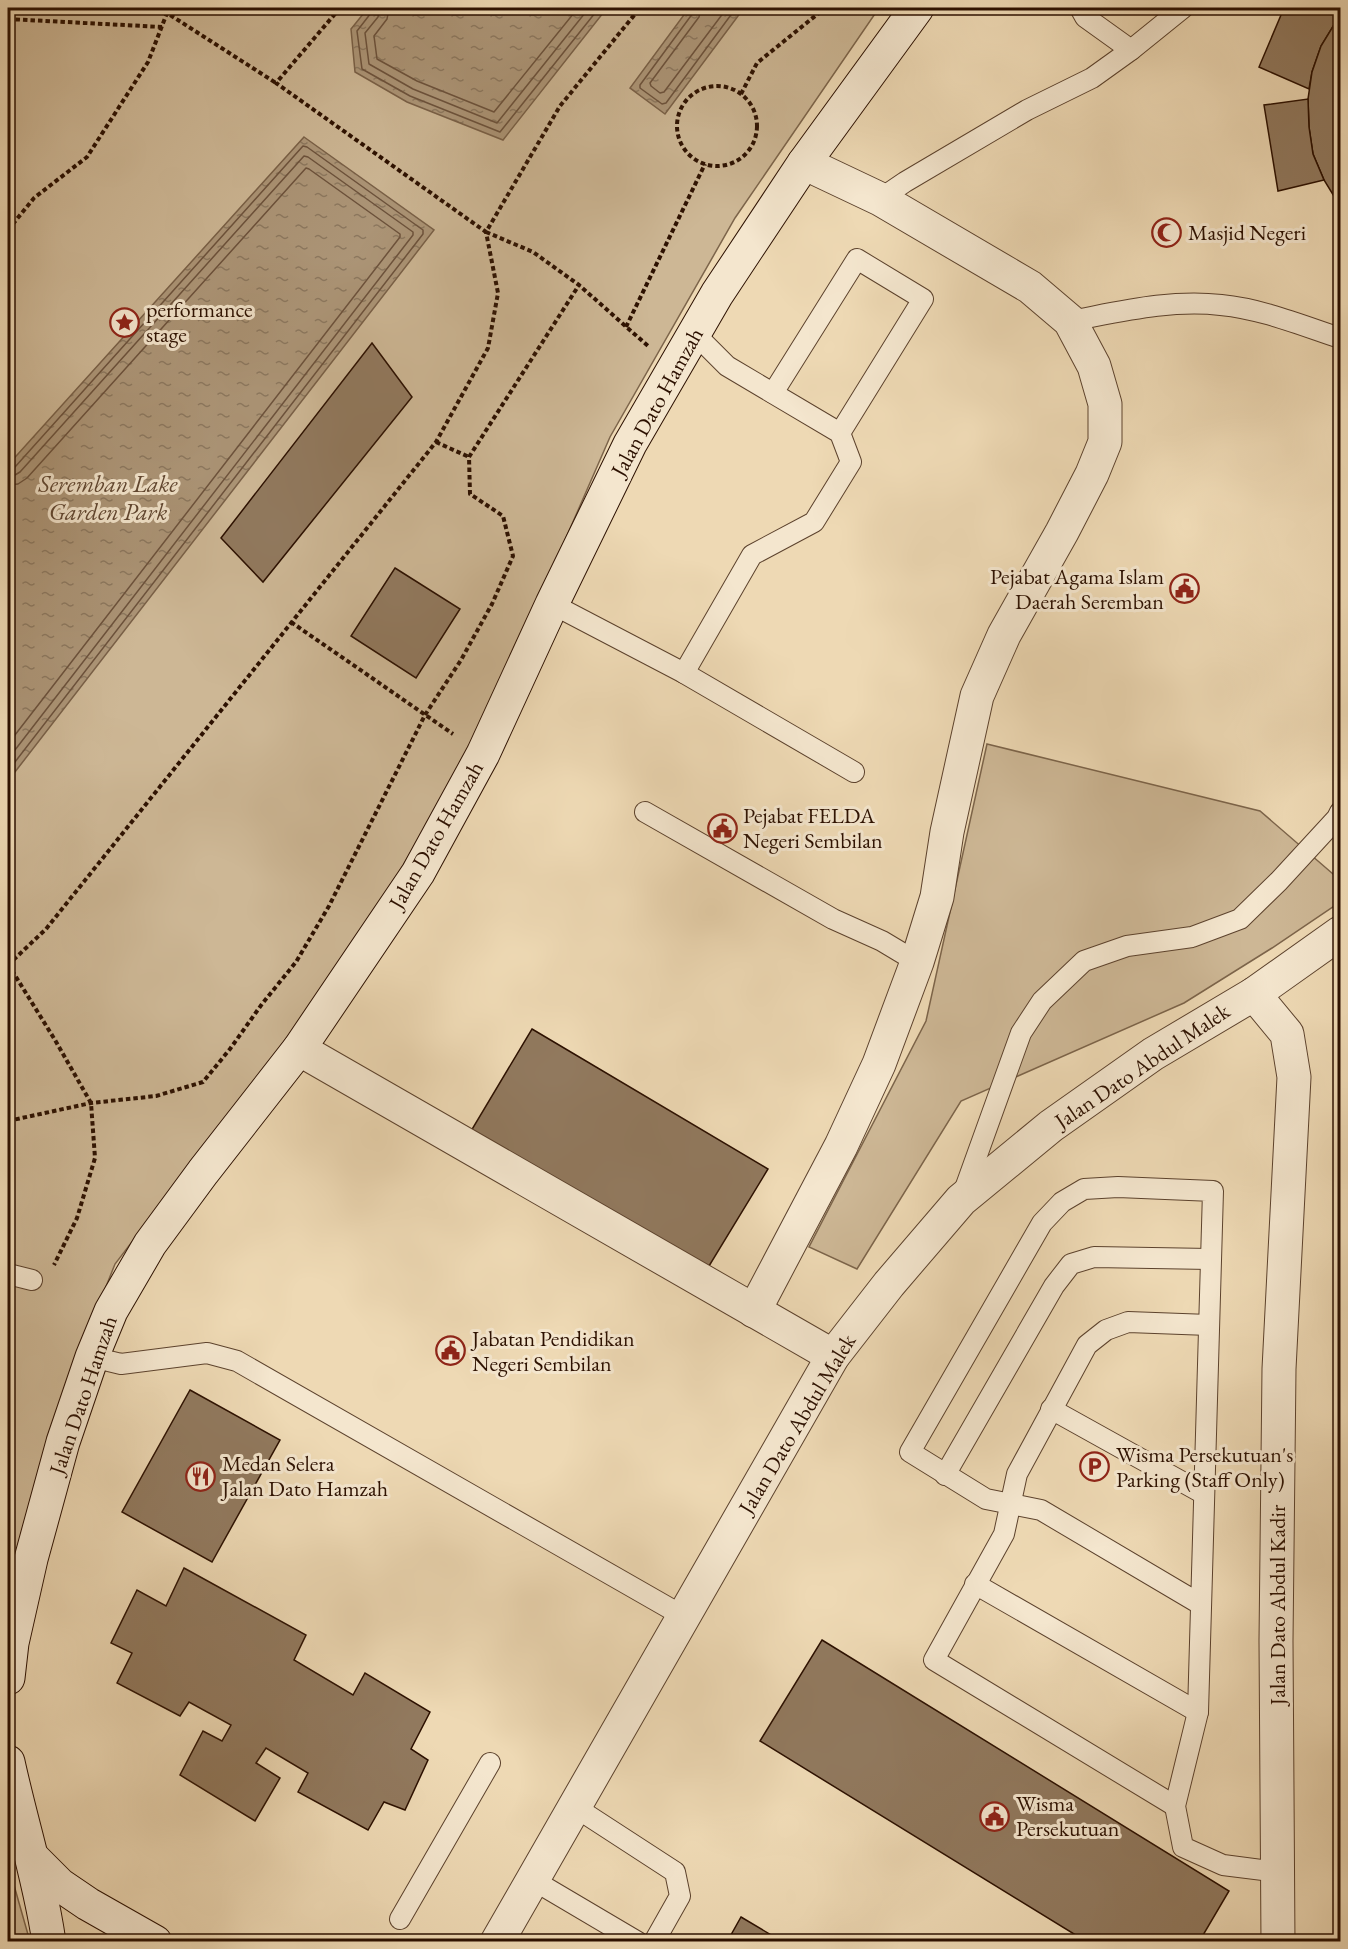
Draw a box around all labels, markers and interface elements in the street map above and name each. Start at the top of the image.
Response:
mosque icon: Masjid Negeri [1151,216,1183,248]
place label: Masjid Negeri [1188,218,1306,247]
place label: performance stage [146,295,253,349]
place icon: performance stage [109,306,141,338]
street label: Jalan Dato Hamzah [603,322,710,483]
water label: Seremban Lake Garden Park [37,468,178,527]
place label: Pejabat Agama Islam Daerah Seremban [990,562,1164,616]
public building icon: Pejabat Agama Islam Daerah Seremban [1169,573,1201,605]
street label: Jalan Dato Hamzah [381,756,490,916]
place label: Pejabat FELDA Negeri Sembilan [743,801,883,855]
public building icon: Pejabat FELDA Negeri Sembilan [706,812,738,844]
street label: Jalan Dato Abdul Malek [1047,996,1236,1137]
street label: Jalan Dato Hamzah [42,1312,124,1480]
place label: Jabatan Pendidikan Negeri Sembilan [470,1324,635,1378]
street label: Jalan Dato Abdul Malek [731,1328,863,1521]
public building icon: Jabatan Pendidikan Negeri Sembilan [435,1335,467,1367]
place label: Wisma Persekutuan's Parking (Staff Only) [1116,1440,1293,1494]
place label: Medan Selera Jalan Dato Hamzah [220,1449,388,1503]
parking icon: Wisma Persekutuan's Parking (Staff Only) [1079,1451,1111,1483]
restaurant icon: Medan Selera Jalan Dato Hamzah [185,1460,217,1492]
street label: Jalan Dato Abdul Kadir [1263,1504,1292,1707]
place label: Wisma Persekutuan [1016,1789,1120,1843]
public building icon: Wisma Persekutuan [979,1800,1011,1832]

